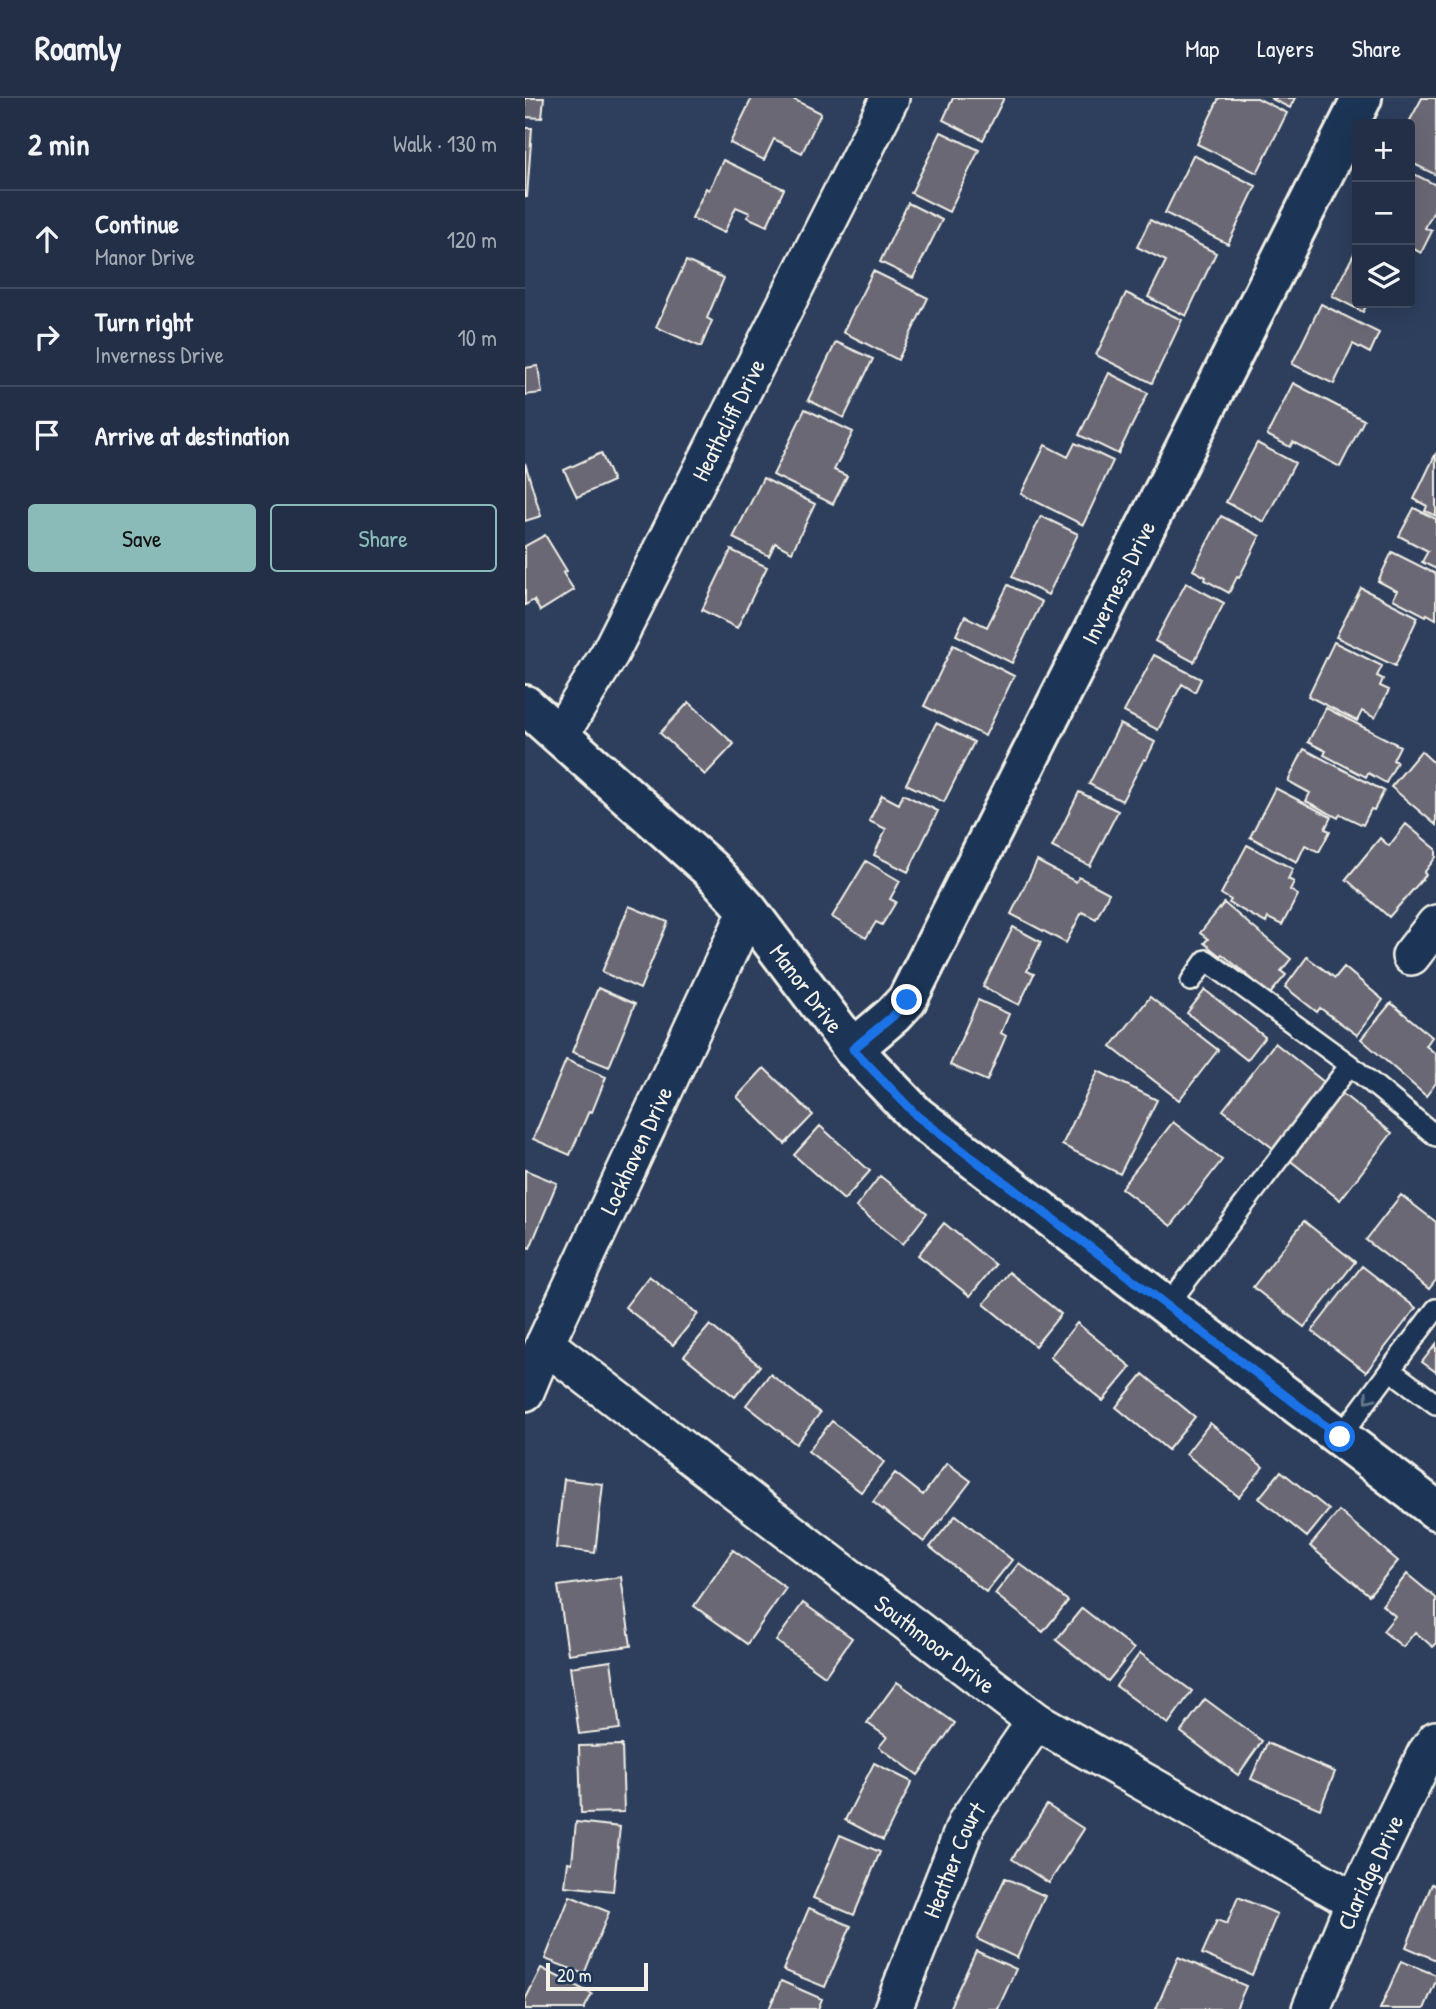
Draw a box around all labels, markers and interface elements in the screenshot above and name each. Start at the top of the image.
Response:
text: Roamly [35,26,121,70]
text: Map [1185,32,1219,64]
text: Layers [1257,32,1314,64]
text: Share [1352,32,1401,64]
map controls [1352,119,1415,308]
button: + [1352,119,1415,182]
text: 2 min [28,124,90,164]
text: Walk · 130 m [393,128,497,159]
button: − [1352,182,1415,245]
text: Continue [95,206,179,241]
icon: ahead [28,220,66,258]
text: 120 m [447,224,497,255]
text: Manor Drive [95,241,195,272]
button: layers [1352,245,1415,308]
text: Turn right [95,304,193,339]
icon: right [28,318,66,356]
text: 10 m [457,322,497,353]
text: Inverness Drive [95,339,224,370]
street label: Heathcliff Drive [684,352,772,486]
icon: arrive [28,416,66,454]
text: Arrive at destination [95,418,290,453]
button: Save [28,504,256,572]
button: Share [270,504,497,572]
street label: Inverness Drive [1073,514,1163,649]
street label: Manor Drive [763,937,851,1040]
route end [891,984,922,1015]
street label: Lockhaven Drive [592,1080,680,1220]
one-way arrow [1364,1390,1377,1403]
route start [1324,1421,1355,1452]
street label: Southmoor Drive [868,1587,1003,1701]
street label: Heather Court [915,1795,993,1922]
street label: Claridge Drive [1329,1809,1411,1934]
scale bar [546,1960,647,1992]
text: 20 m [557,1962,592,1988]

